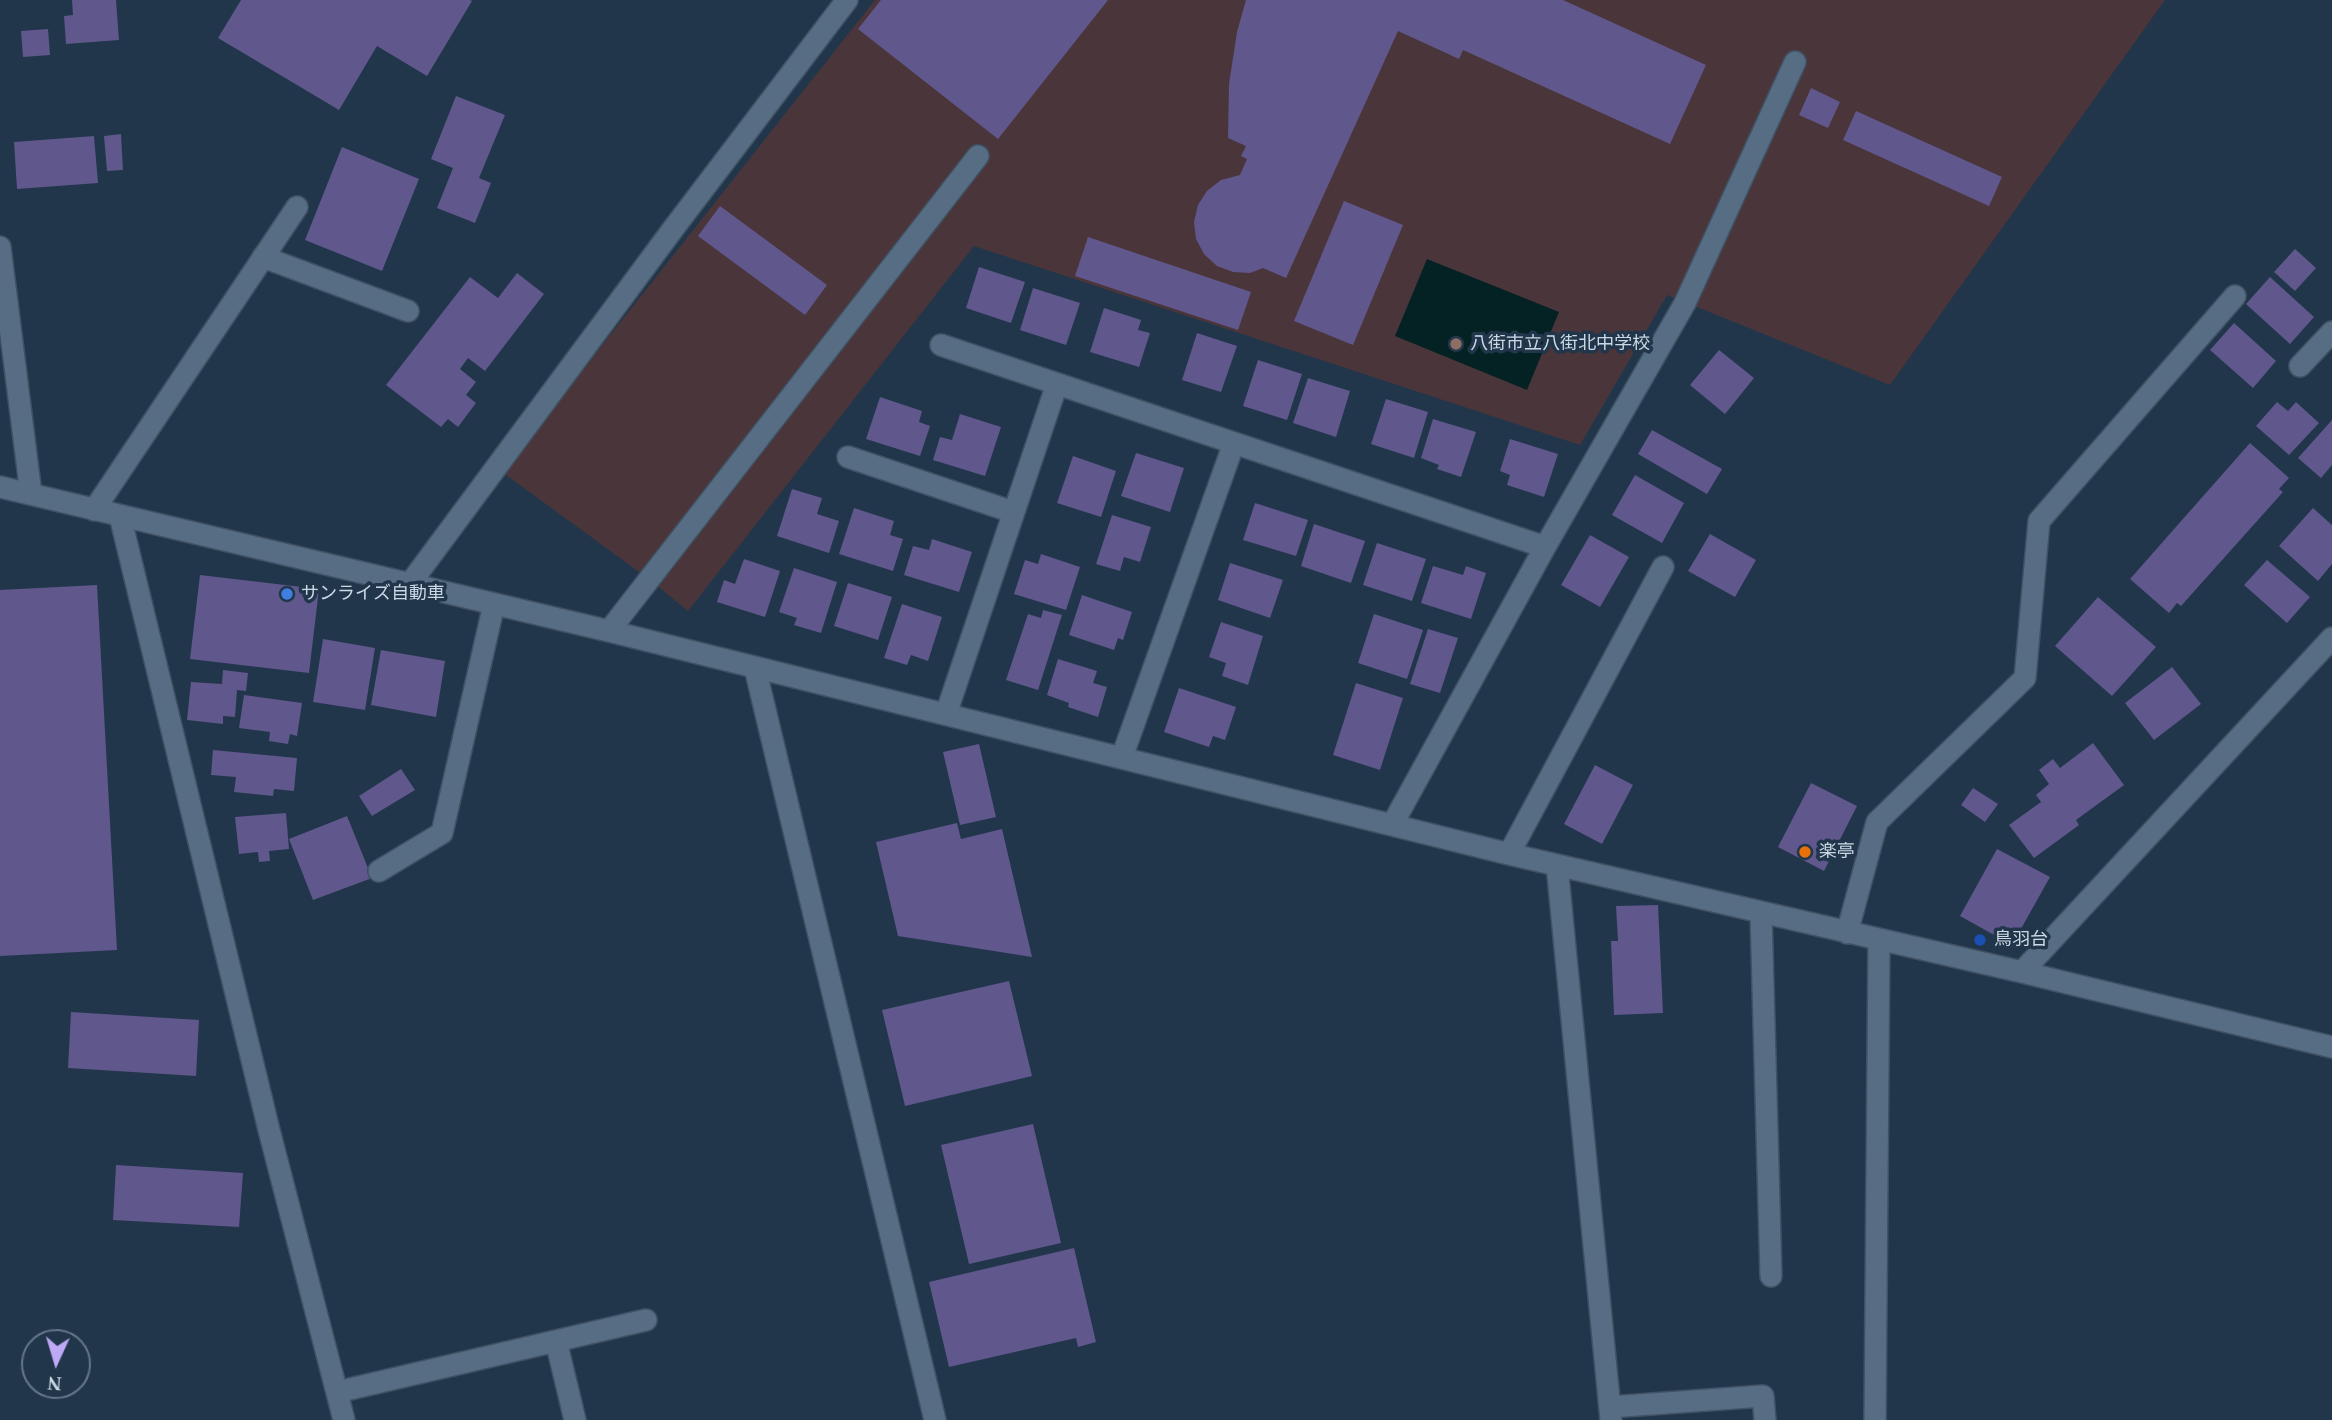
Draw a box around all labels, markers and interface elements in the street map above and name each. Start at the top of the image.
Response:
place label: 八街市立八街北中学校 [1470,333,1650,355]
marker: 八街市立八街北中学校 [1448,336,1464,352]
place label: サンライズ自動車 [301,583,445,605]
marker: サンライズ自動車 [279,586,295,602]
place label: 楽亭 [1819,841,1855,863]
marker: 楽亭 [1797,844,1813,860]
place label: 鳥羽台 [1994,929,2048,951]
marker: 鳥羽台 [1972,932,1988,948]
north arrow [21,1329,91,1399]
text: N [47,1372,62,1394]

